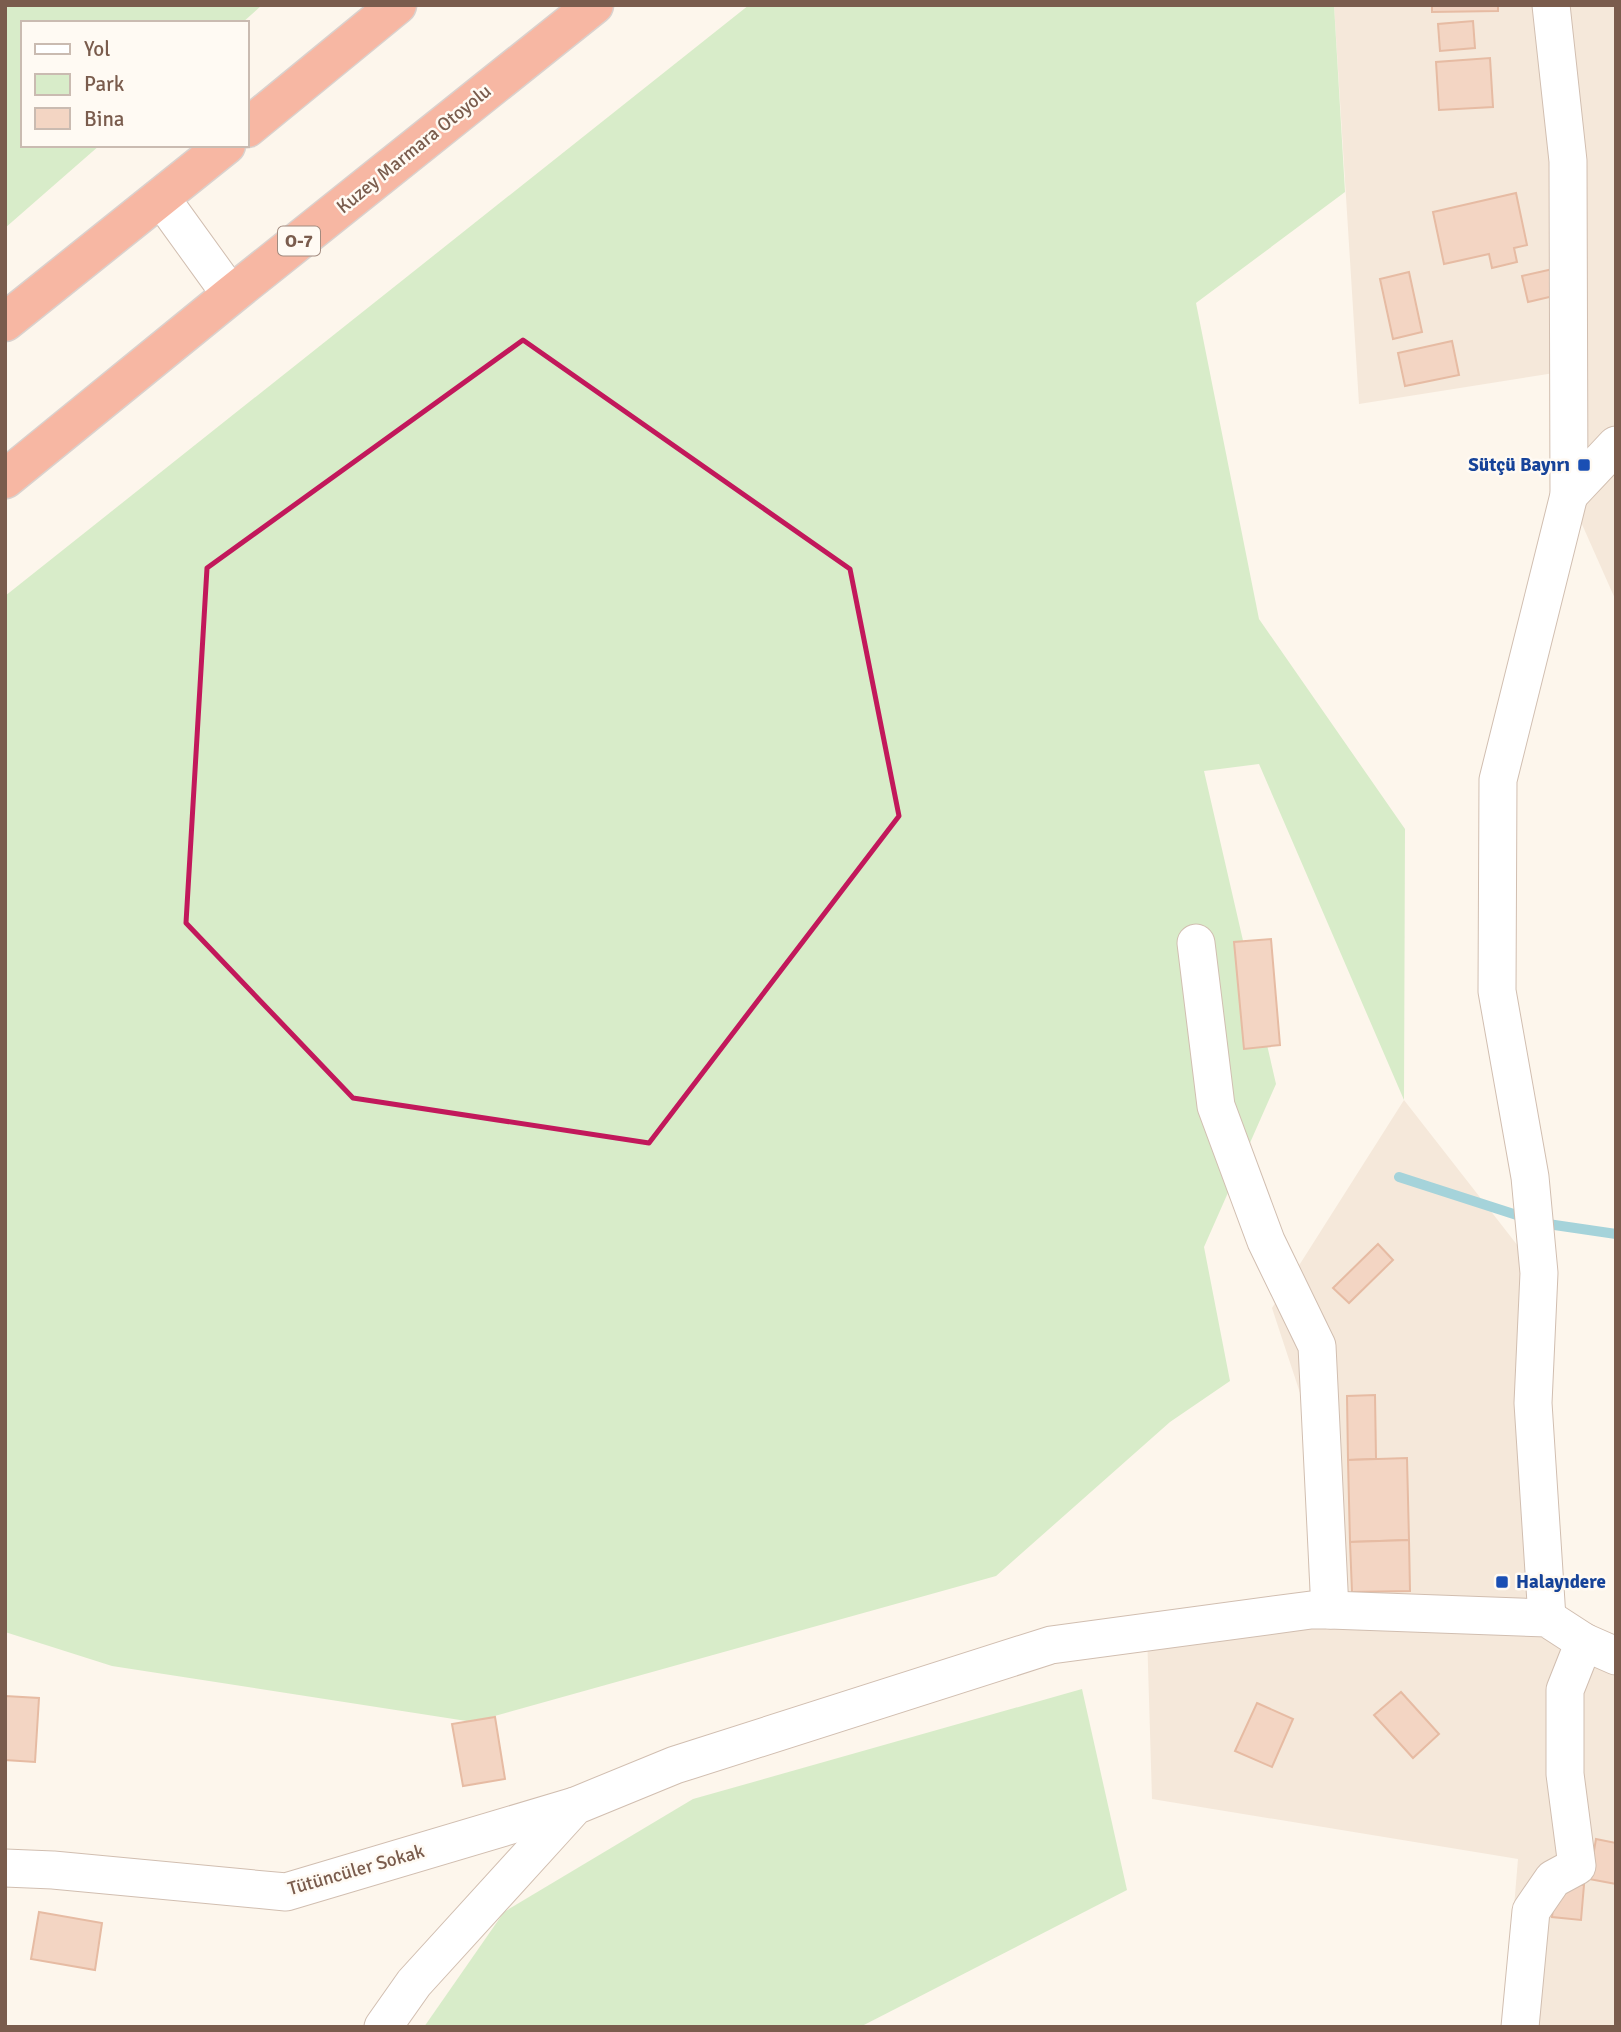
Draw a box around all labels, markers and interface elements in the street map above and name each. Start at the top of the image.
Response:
legend [21,21,248,147]
text: Yol [84,36,110,62]
text: Park [84,71,125,97]
street label: Kuzey Marmara Otoyolu [332,79,496,219]
text: Bina [84,106,125,132]
road number: O-7 [278,227,320,256]
place label: Sütçü Bayırı [1468,453,1570,477]
marker: Sütçü Bayırı [1576,457,1592,473]
place label: Halayıdere [1516,1570,1606,1594]
marker: Halayıdere [1494,1574,1510,1590]
street label: Tütüncüler Sokak [285,1839,427,1901]

